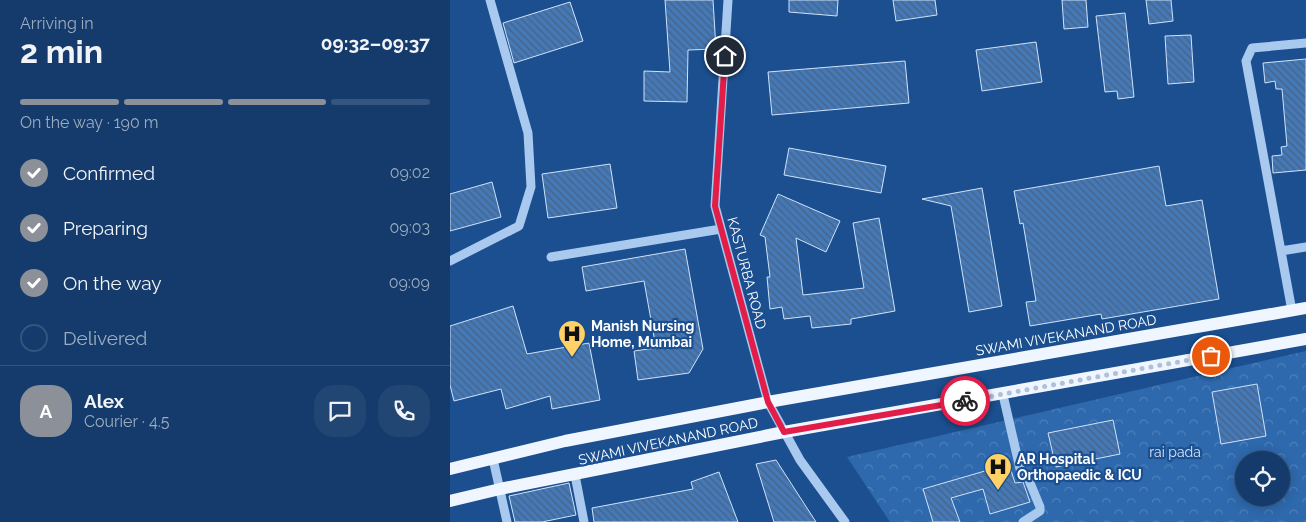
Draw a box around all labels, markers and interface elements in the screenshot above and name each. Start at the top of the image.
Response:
text: Arriving in [20,14,94,33]
text: 09:32–09:37 [321,32,430,54]
text: 2 min [20,33,103,70]
pin [704,35,746,77]
icon: home [711,42,739,70]
text: On the way · 190 m [20,113,159,132]
icon: check [20,159,48,187]
text: Confirmed [63,162,155,184]
text: 09:02 [390,163,430,182]
icon: check [20,214,48,242]
street label: KASTURBA ROAD [724,215,770,331]
text: Preparing [63,217,148,239]
text: 09:03 [389,218,430,237]
icon: check [20,269,48,297]
text: On the way [63,272,162,294]
text: 09:09 [389,273,430,292]
street label: SWAMI VIVEKANAND ROAD [974,311,1158,359]
place label: Manish Nursing Home, Mumbai [591,318,695,350]
hospital icon: Manish Nursing Home, Mumbai [557,319,587,358]
text: Delivered [63,327,147,349]
pin [1190,335,1232,377]
icon: bag [1197,342,1225,370]
courier [940,376,990,426]
button: chat [314,385,366,437]
button: phone [378,385,430,437]
icon: bike [951,387,979,415]
text: Alex [84,390,124,412]
text: A [40,400,52,422]
text: Courier · 4.5 [84,412,169,431]
street label: SWAMI VIVEKANAND ROAD [577,414,759,468]
park label: rai pada [1149,444,1201,460]
place label: AR Hospital Orthopaedic & ICU [1017,451,1142,483]
map controls [1235,451,1290,506]
button: locate [1235,451,1290,506]
hospital icon: AR Hospital Orthopaedic & ICU [983,452,1013,491]

